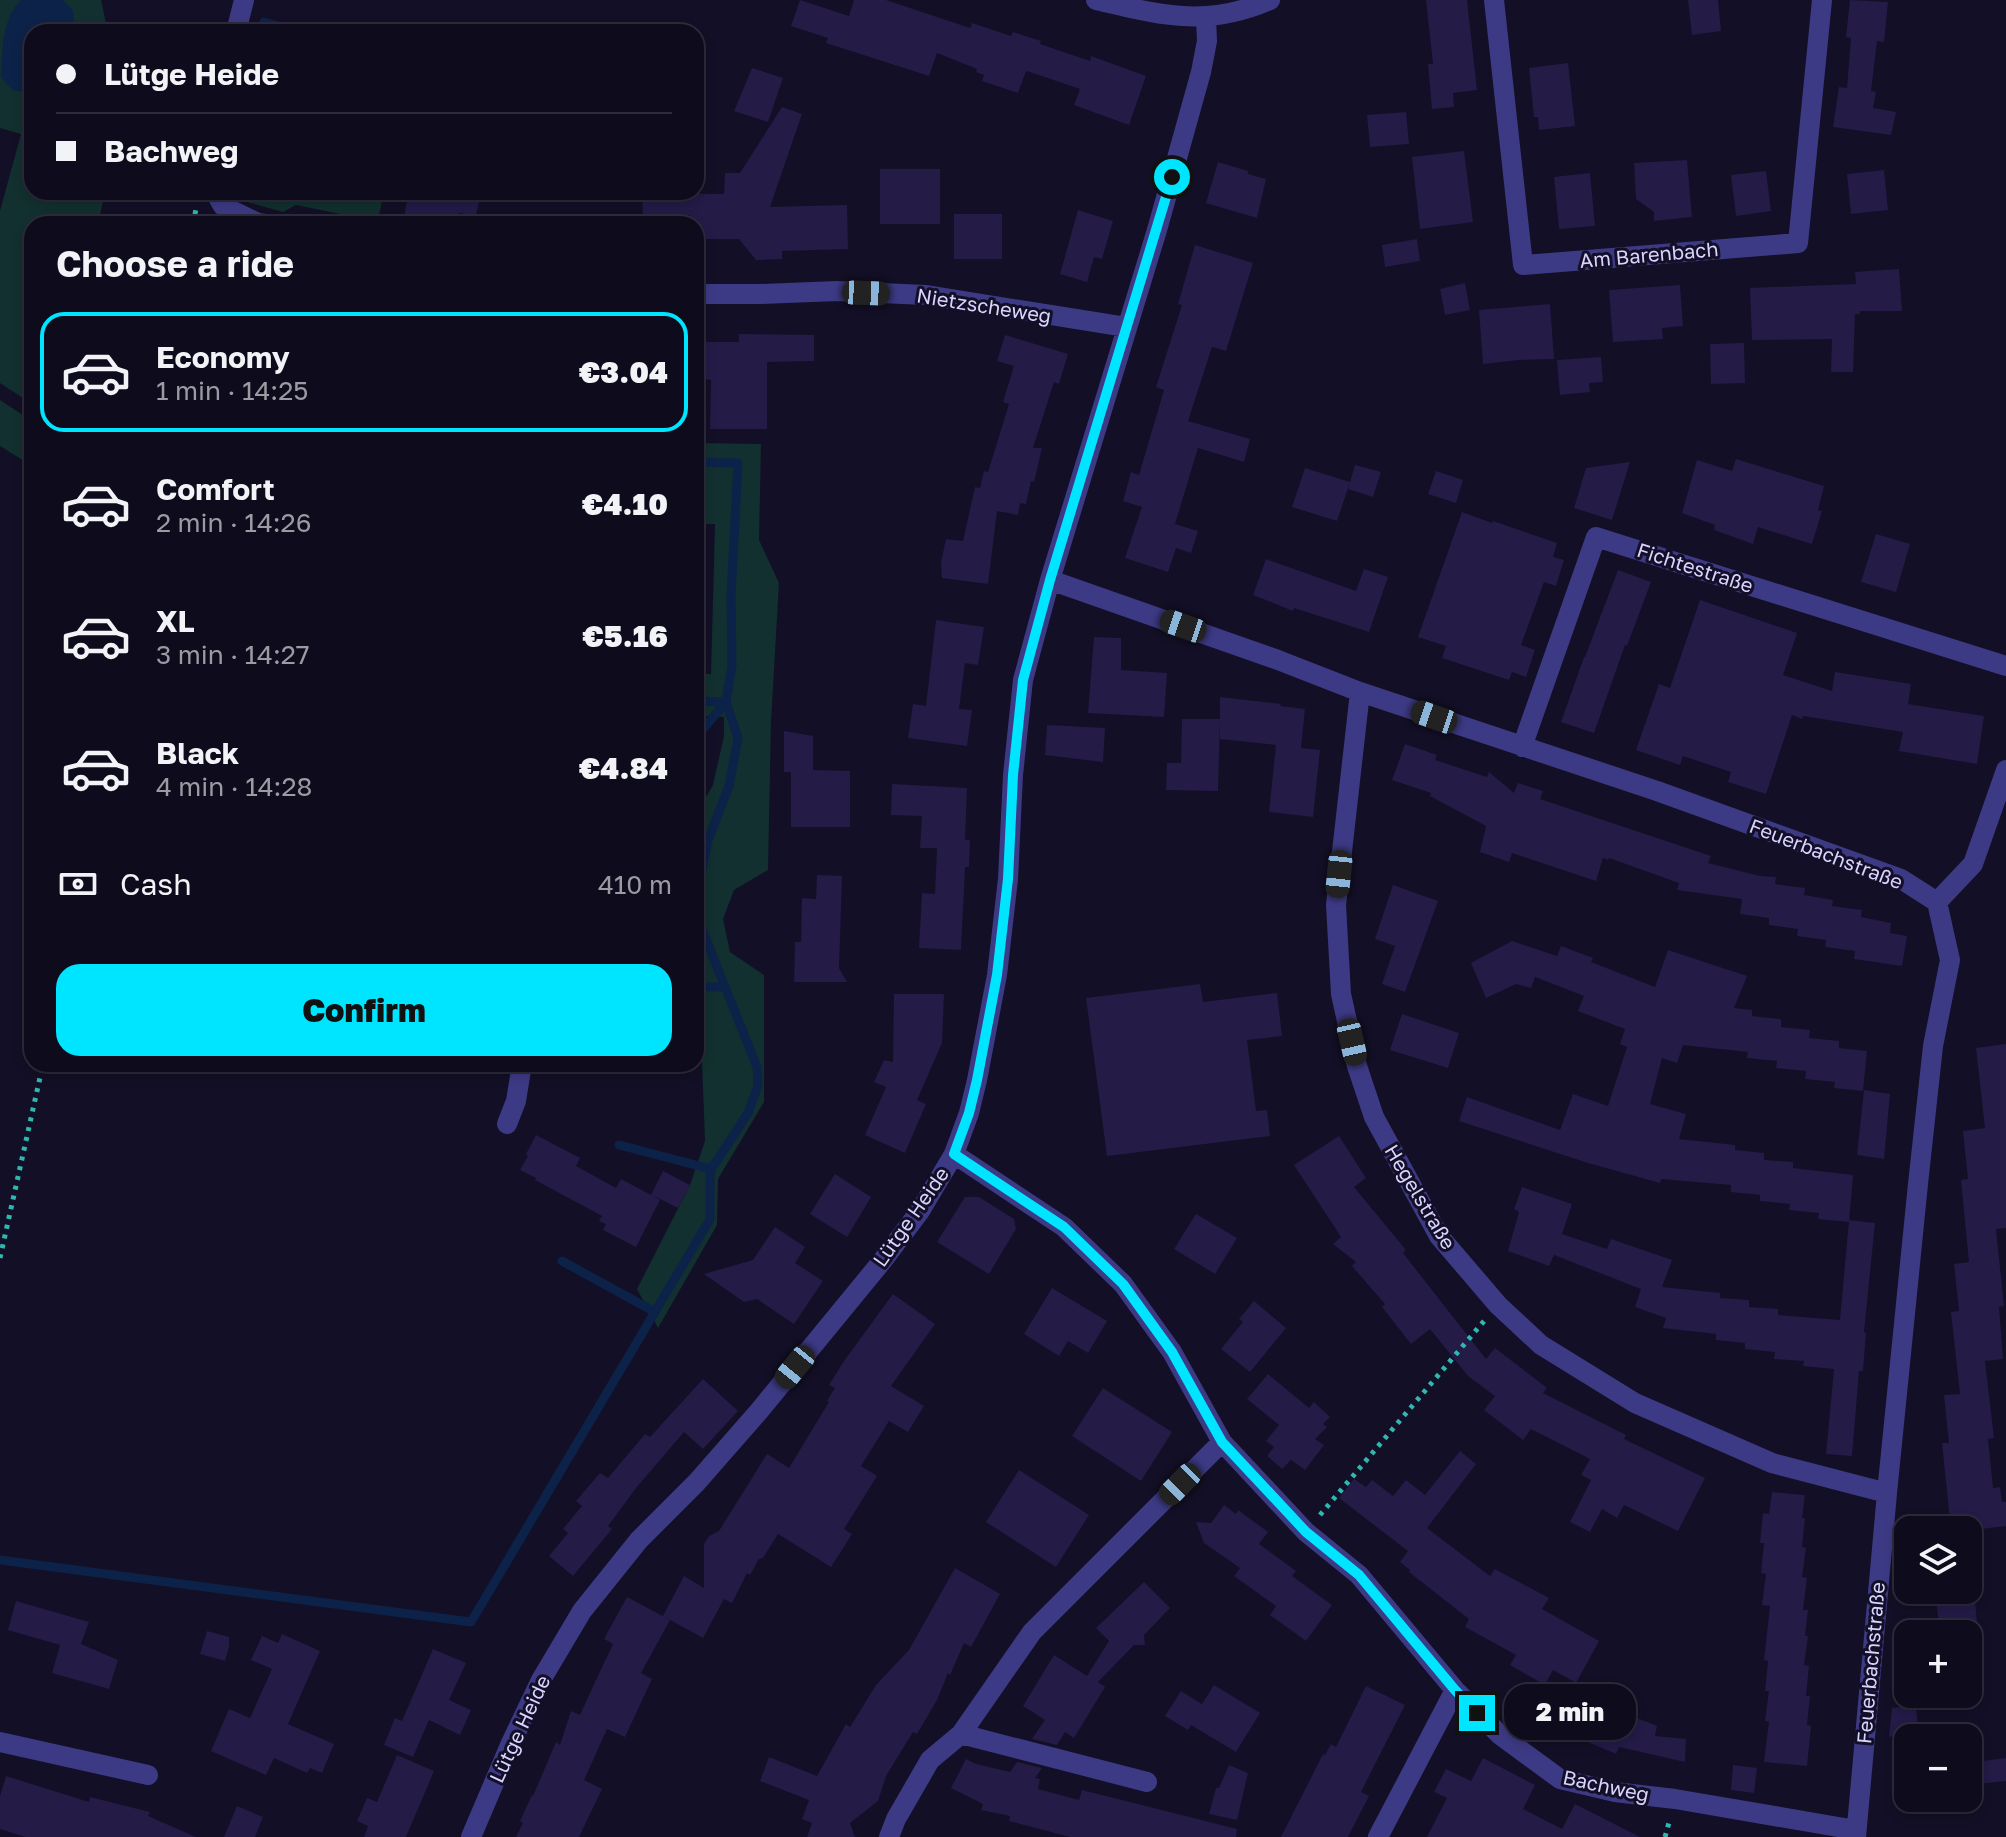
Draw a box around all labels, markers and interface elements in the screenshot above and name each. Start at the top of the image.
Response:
text: Lütge Heide [104,56,279,92]
text: Bachweg [104,133,239,169]
route start [1154,159,1190,195]
street label: Am Barenbach [1579,236,1719,272]
text: Choose a ride [56,242,294,285]
car [842,280,890,306]
street label: Nietzscheweg [915,283,1053,327]
icon: car [60,336,132,408]
text: Economy [156,339,290,375]
text: €3.04 [579,354,668,390]
text: 1 min · 14:25 [156,375,308,406]
icon: car [60,468,132,540]
text: Comfort [156,471,275,507]
text: €4.10 [582,486,668,522]
text: 2 min · 14:26 [156,507,311,538]
street label: Fichtestraße [1634,537,1756,597]
icon: car [60,600,132,672]
text: XL [156,603,195,639]
car [1156,607,1210,645]
text: €5.16 [582,618,668,654]
text: 3 min · 14:27 [156,639,310,670]
car [1407,698,1461,736]
icon: car [60,732,132,804]
text: Black [156,735,239,771]
text: €4.84 [579,750,668,786]
text: 4 min · 14:28 [156,771,312,802]
street label: Feuerbachstraße [1746,813,1906,893]
car [1325,849,1353,899]
icon: cash [56,862,100,906]
text: Cash [120,866,192,902]
text: 410 m [598,869,672,900]
button: Confirm [56,964,672,1056]
car [1335,1016,1369,1068]
street label: Hegelstraße [1380,1140,1461,1253]
street label: Lütge Heide [867,1162,953,1271]
car [771,1341,819,1393]
car [1155,1459,1205,1509]
map controls [1894,1516,1982,1812]
button: layers [1894,1516,1982,1604]
street label: Feuerbachstraße [1851,1581,1889,1745]
button: + [1894,1620,1982,1708]
street label: Lütge Heide [484,1671,554,1786]
callout: 2 min [1505,1685,1637,1741]
route end [1459,1695,1495,1731]
text: 2 min [1536,1696,1604,1727]
button: − [1894,1724,1982,1812]
street label: Bachweg [1561,1764,1652,1806]

